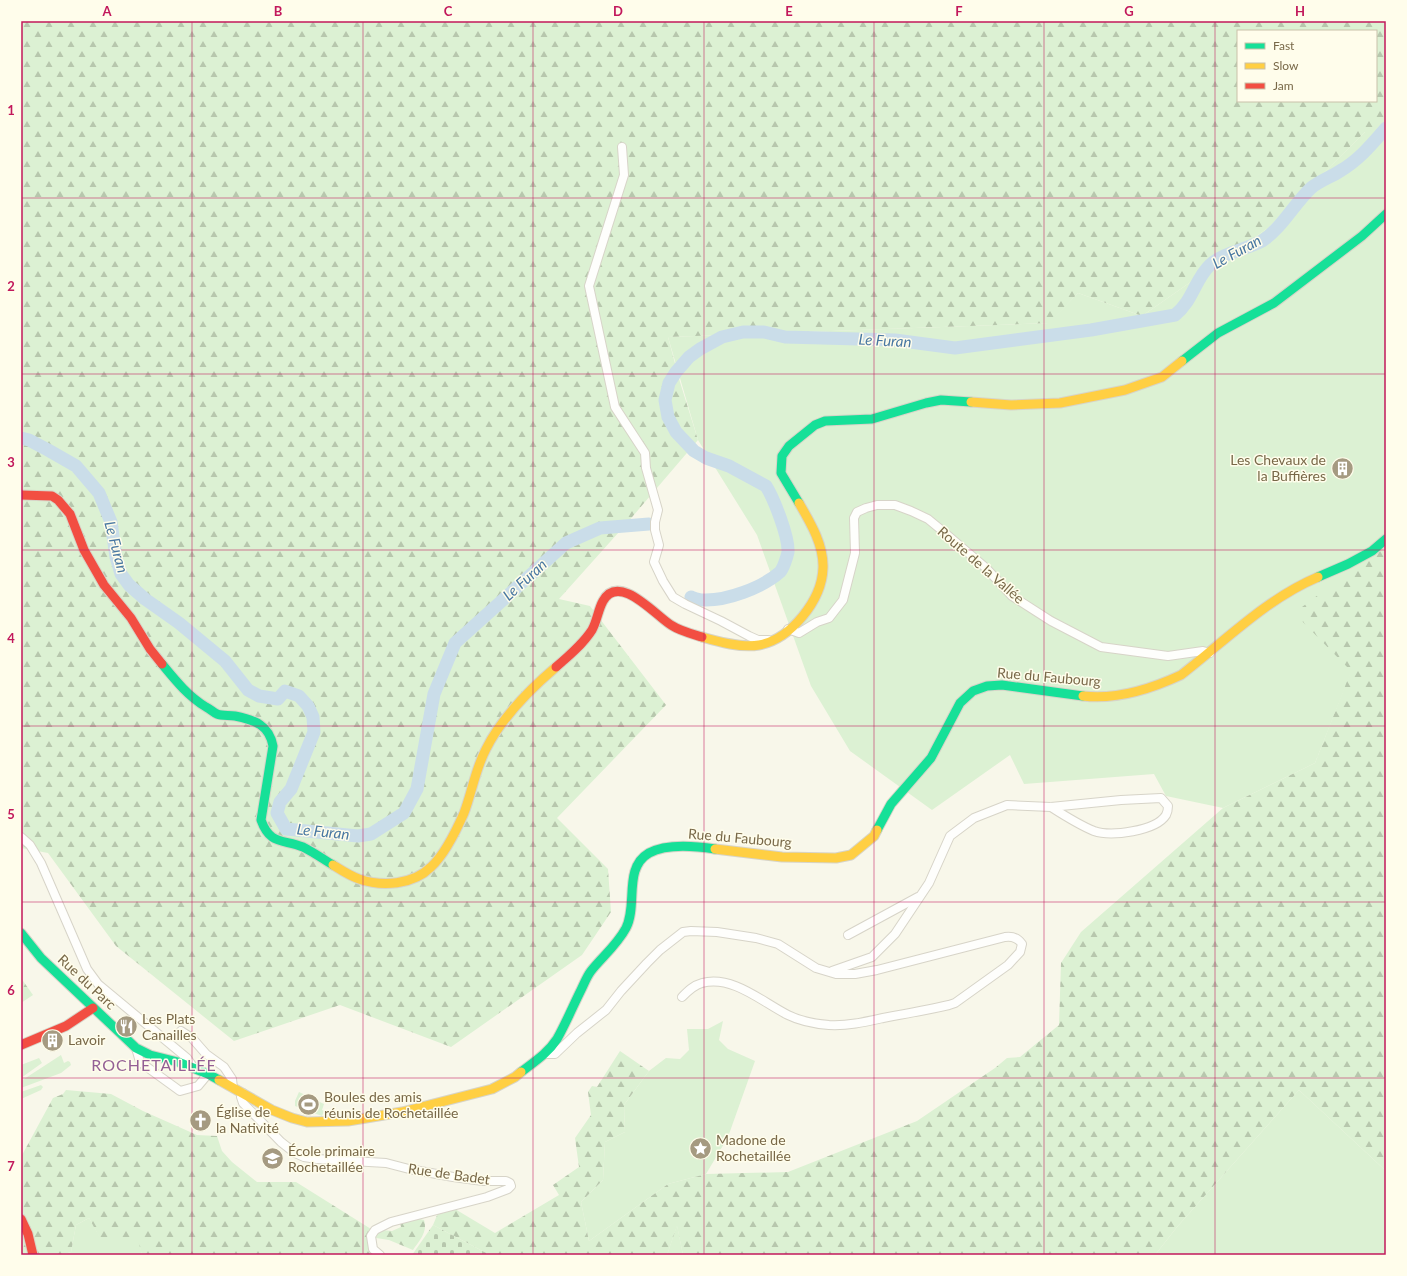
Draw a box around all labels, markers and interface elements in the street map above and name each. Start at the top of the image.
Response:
text: A [101,3,112,19]
text: B [274,3,283,19]
text: C [444,3,453,19]
text: D [613,3,623,19]
text: E [785,3,793,19]
text: F [955,3,963,19]
text: G [1124,3,1134,19]
text: H [1295,3,1305,19]
legend [1237,30,1377,102]
text: Fast [1273,38,1295,53]
text: Slow [1273,58,1299,73]
text: Jam [1273,78,1294,93]
text: 1 [7,102,15,118]
water label: Le Furan [1209,230,1264,272]
text: 2 [7,278,15,294]
water label: Le Furan [858,330,912,350]
place label: Les Chevaux de la Buffières [1230,451,1326,484]
text: 3 [7,454,15,470]
building icon: Les Chevaux de la Buffières [1329,455,1355,481]
water label: Le Furan [101,519,133,575]
street label: Route de la Vallée [935,522,1028,607]
water label: Le Furan [499,555,550,604]
text: 4 [7,630,15,646]
street label: Rue du Faubourg [997,664,1102,690]
text: 5 [7,806,15,822]
water label: Le Furan [296,819,350,843]
street label: Rue du Faubourg [688,825,793,851]
street label: Rue du Parc [55,950,120,1013]
text: 6 [7,982,15,998]
place label: Les Plats Canailles [142,1010,197,1043]
restaurant icon: Les Plats Canailles [113,1014,139,1040]
building icon: Lavoir [40,1027,66,1053]
place label: Lavoir [68,1031,105,1048]
district label: ROCHETAILLÉE [91,1055,217,1074]
place label: Boules des amis réunis de Rochetaillée [324,1088,458,1121]
sports icon: Boules des amis réunis de Rochetaillée [296,1092,322,1118]
place label: Église de la Nativité [216,1103,279,1136]
church icon: Église de la Nativité [187,1107,213,1133]
place label: Madone de Rochetaillée [716,1131,791,1164]
place icon: Madone de Rochetaillée [688,1135,714,1161]
place label: École primaire Rochetaillée [288,1142,375,1175]
school or university icon: École primaire Rochetaillée [259,1146,285,1172]
text: 7 [7,1158,15,1174]
street label: Rue de Badet [407,1159,491,1188]

